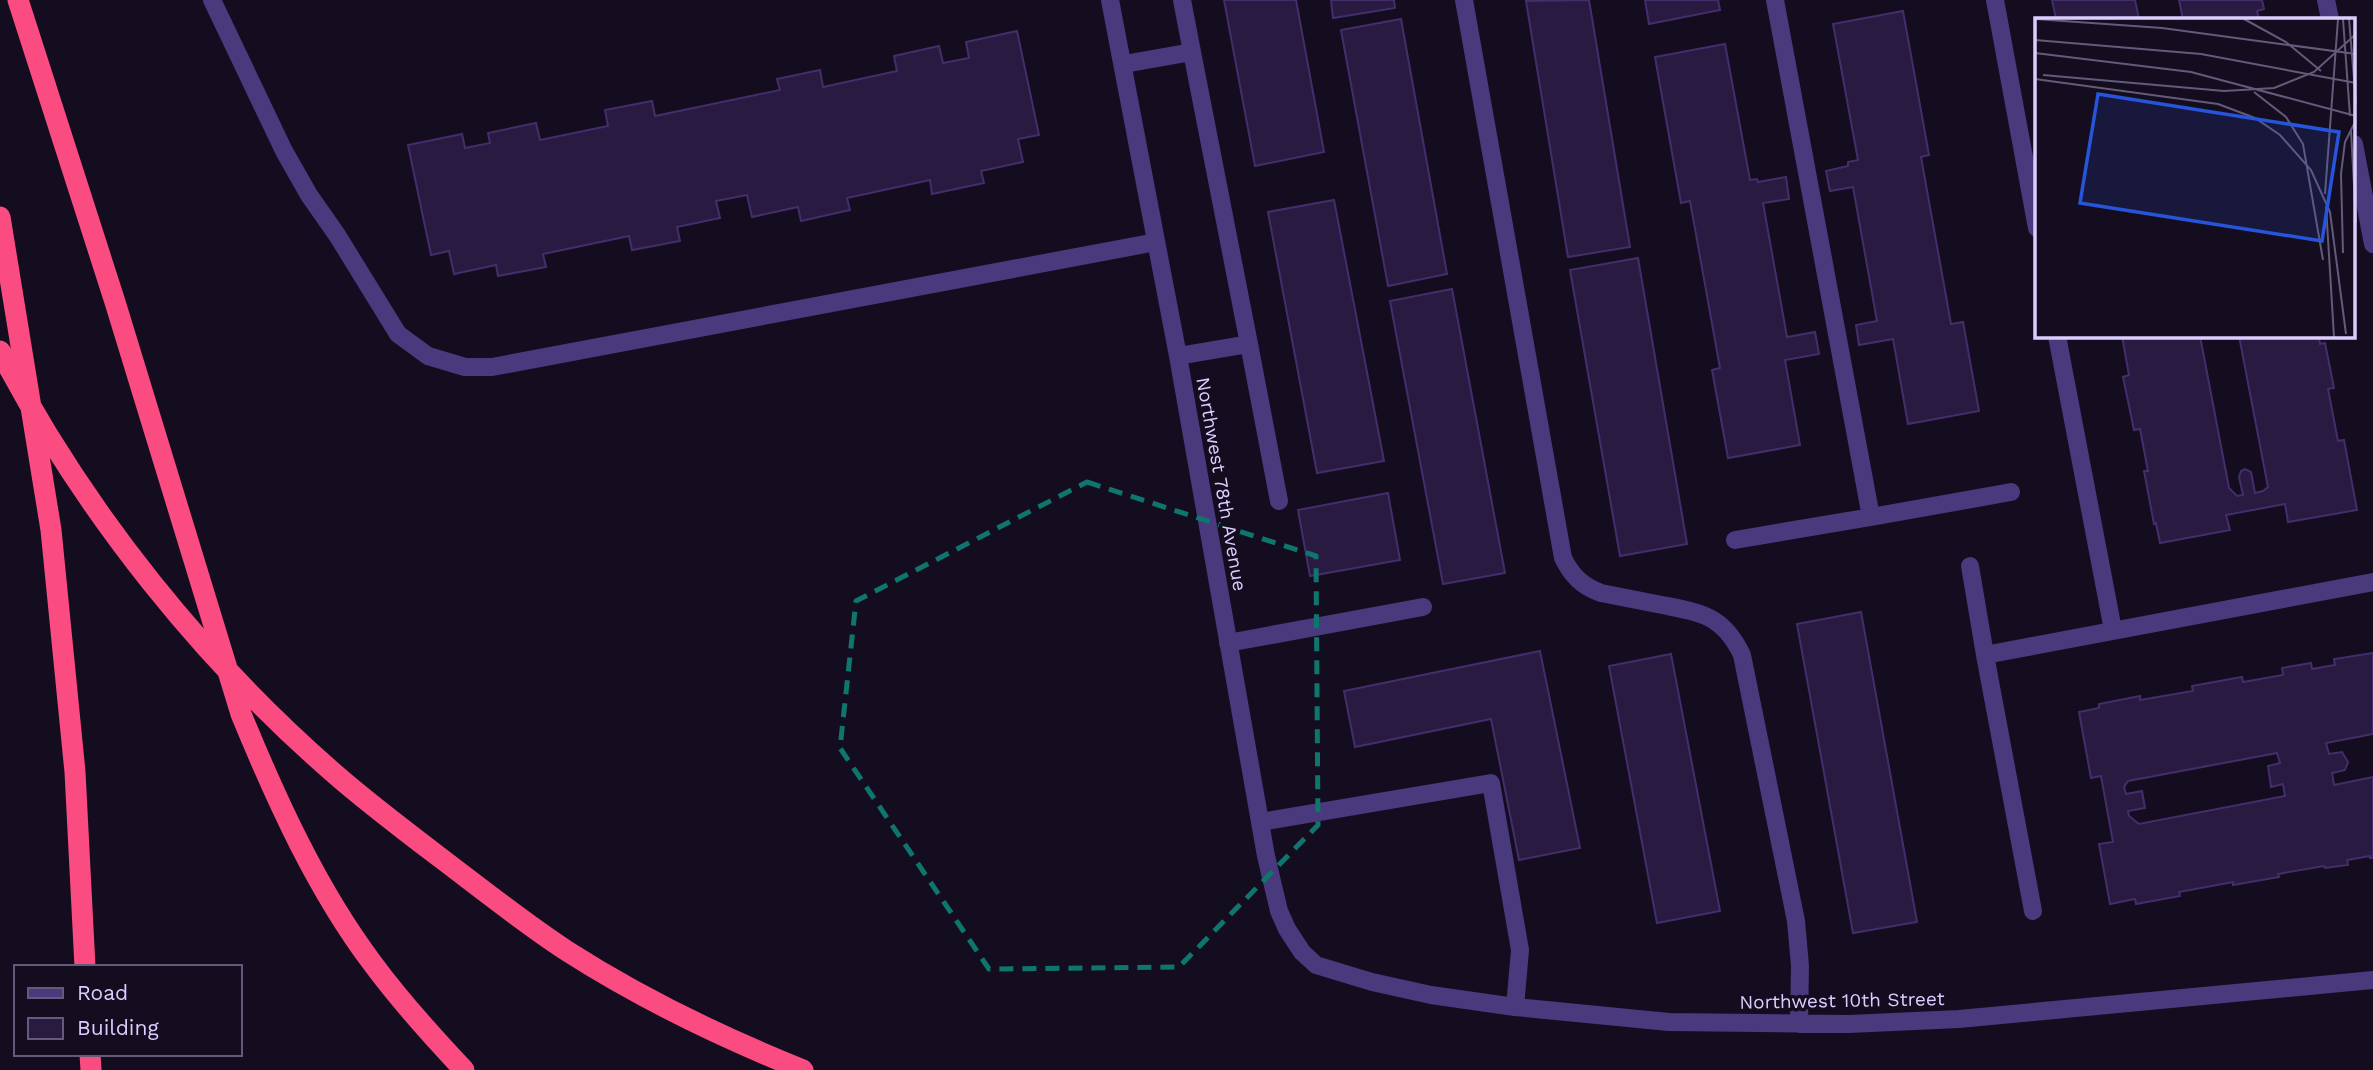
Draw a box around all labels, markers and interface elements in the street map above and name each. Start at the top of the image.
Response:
inset map [2035,18,2356,338]
street label: Northwest 78th Avenue [1191,375,1252,593]
legend [14,965,242,1056]
text: Road [77,980,128,1005]
street label: Northwest 10th Street [1739,987,1945,1014]
text: Building [77,1015,159,1040]

